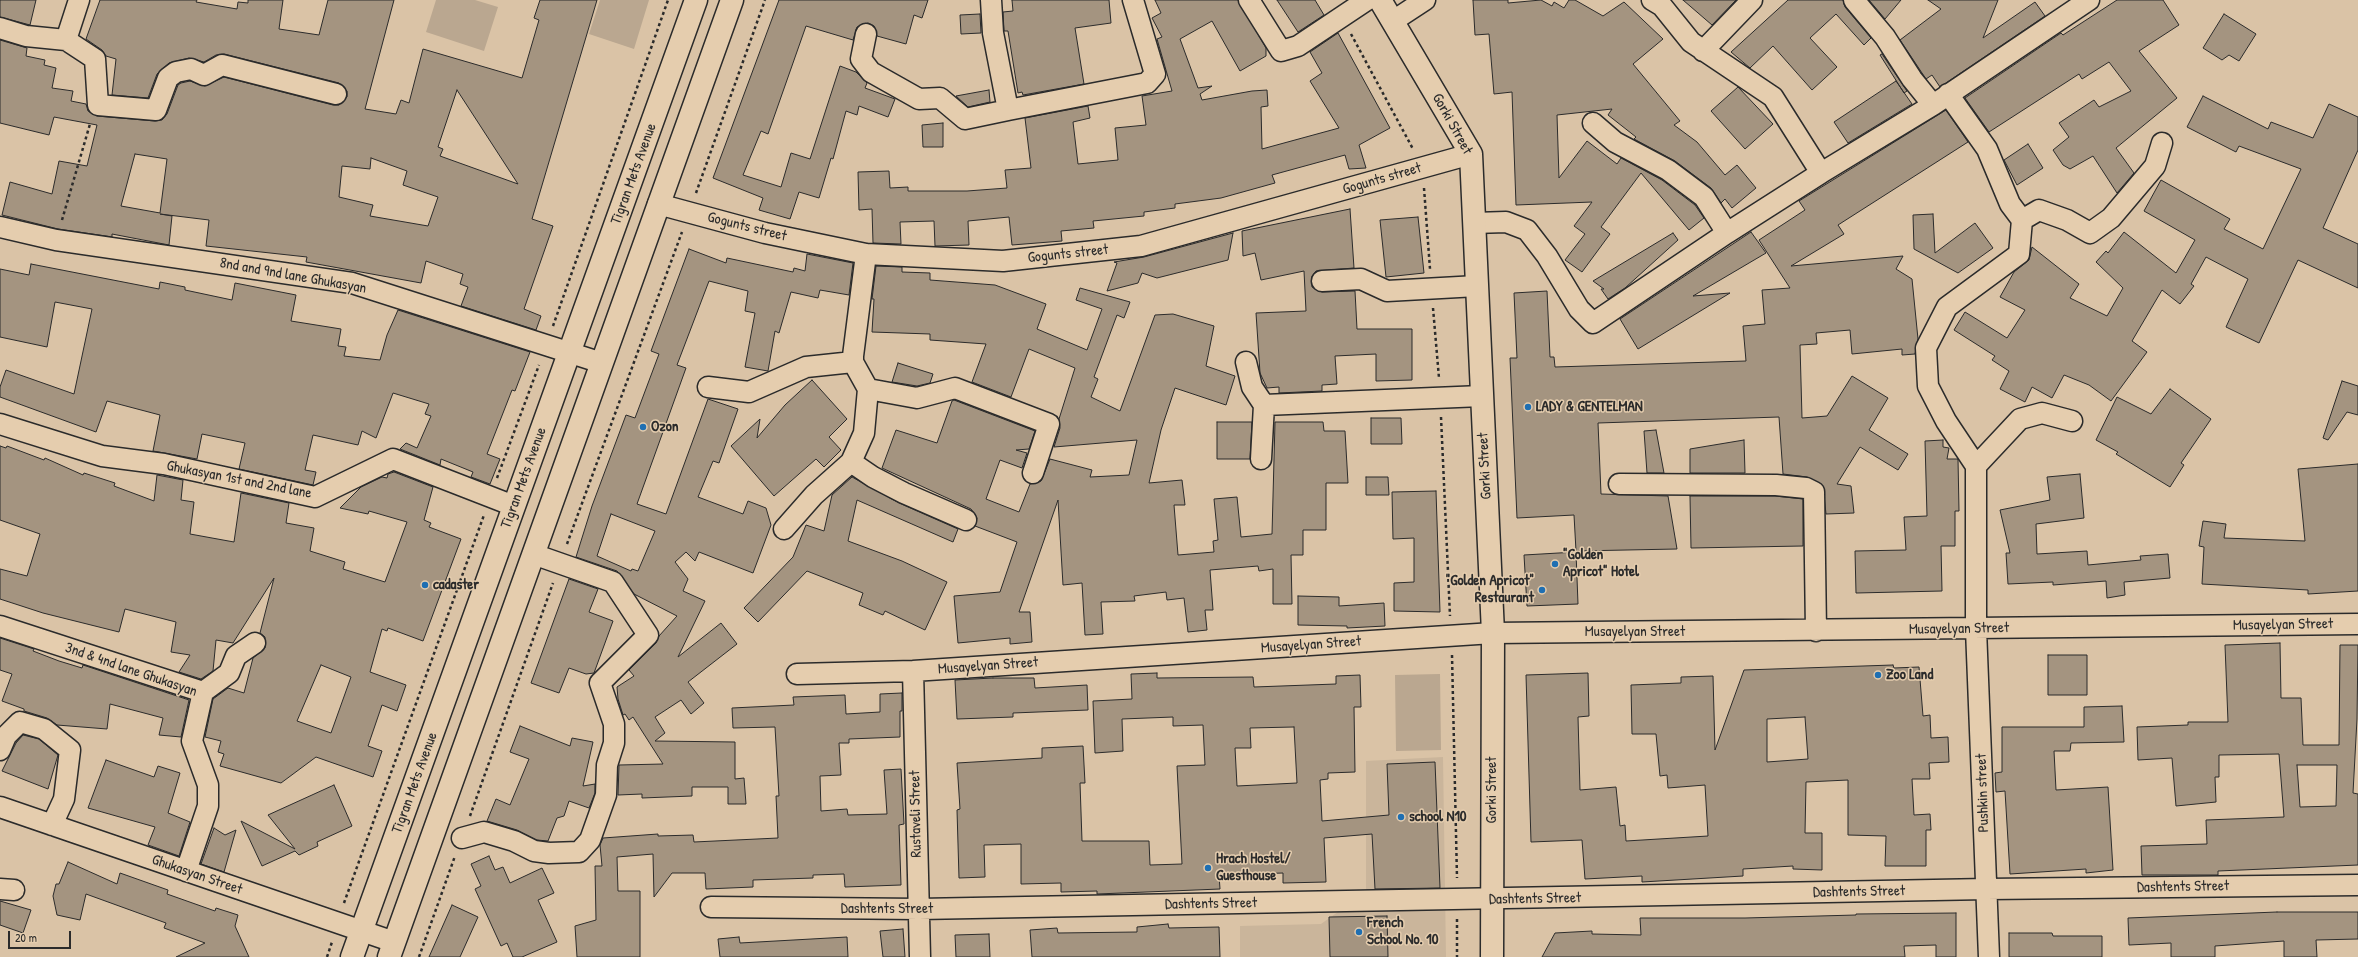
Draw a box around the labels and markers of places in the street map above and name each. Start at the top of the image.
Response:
place label: LADY & GENTELMAN [1536,398,1643,416]
marker: LADY & GENTELMAN [1523,402,1533,412]
place label: Ozon [651,418,679,436]
marker: Ozon [638,422,648,432]
place label: "Golden Apricot" Hotel [1563,546,1639,581]
marker: "Golden Apricot" Hotel [1550,559,1560,569]
place label: "Golden Apricot" Restaurant [1446,572,1534,607]
place label: cadaster [433,576,479,594]
marker: cadaster [420,580,430,590]
marker: "Golden Apricot" Restaurant [1537,585,1547,595]
place label: Zoo Land [1886,666,1933,684]
marker: Zoo Land [1873,670,1883,680]
place label: school N10 [1409,808,1467,826]
marker: school N10 [1396,812,1406,822]
place label: Hrach Hostel/ Guesthouse [1216,850,1291,885]
marker: Hrach Hostel/ Guesthouse [1203,863,1213,873]
place label: French School No. 10 [1367,914,1438,949]
marker: French School No. 10 [1354,927,1364,937]

